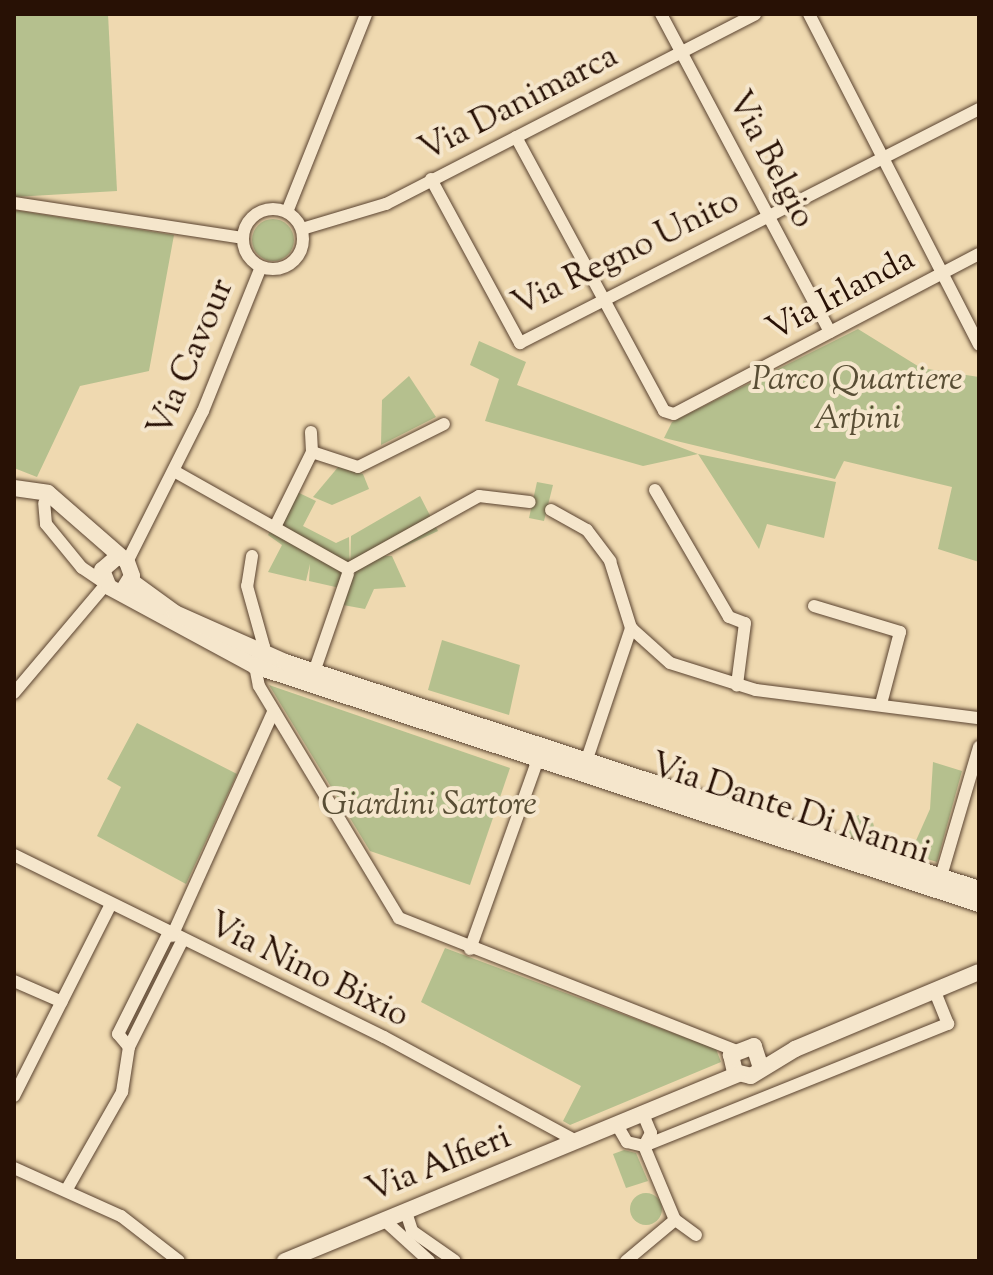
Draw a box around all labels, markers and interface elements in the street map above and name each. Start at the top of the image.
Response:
street label: Via Danimarca [413,36,625,172]
street label: Via Belgio [717,85,823,235]
street label: Via Regno Unito [506,182,746,326]
street label: Via Irlanda [760,239,922,351]
street label: Via Cavour [140,273,244,443]
park label: Parco Quartiere Arpini [751,360,963,440]
street label: Via Dante Di Nanni [645,746,935,874]
park label: Giardini Sartore [321,786,537,826]
street label: Via Nino Bixio [201,905,415,1037]
street label: Via Alfieri [361,1118,517,1212]

